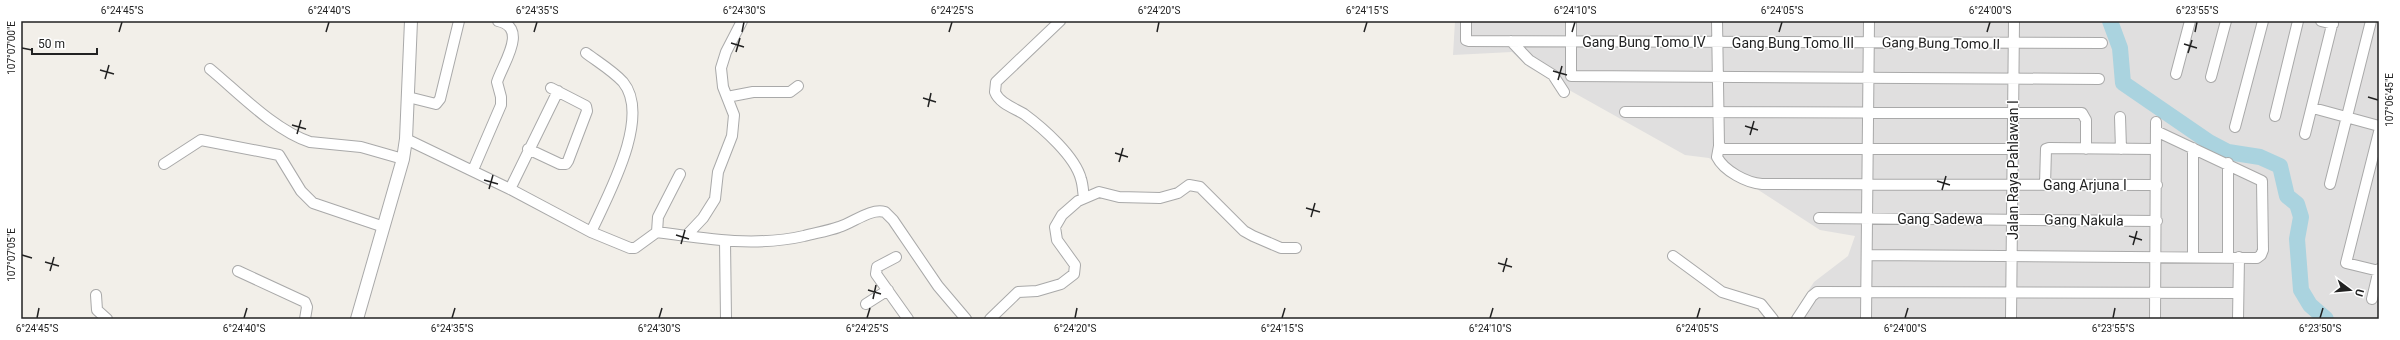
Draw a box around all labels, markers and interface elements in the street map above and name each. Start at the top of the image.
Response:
text: 6°24'45"S [101,5,143,16]
text: 6°24'40"S [308,5,350,16]
text: 6°24'35"S [516,5,558,16]
text: 6°24'30"S [723,5,765,16]
text: 6°24'25"S [931,5,973,16]
text: 6°24'20"S [1138,5,1180,16]
text: 6°24'15"S [1346,5,1388,16]
text: 6°24'10"S [1554,5,1596,16]
text: 6°24'05"S [1761,5,1803,16]
text: 6°24'00"S [1969,5,2011,16]
text: 6°23'55"S [2176,5,2218,16]
text: 107°07'00"E [6,21,17,75]
scale bar [32,30,97,56]
street label: Gang Bung Tomo IV [1582,34,1706,50]
street label: Gang Bung Tomo II [1882,34,2000,52]
street label: Gang Bung Tomo III [1732,35,1854,51]
text: 50 m [38,37,65,51]
text: 107°06'45"E [2384,73,2395,127]
street label: Jalan Raya Pahlawan I [2005,100,2021,240]
street label: Gang Arjuna I [2043,177,2127,193]
street label: Gang Sadewa [1897,211,1983,227]
street label: Gang Nakula [2044,211,2124,229]
text: 107°07'05"E [6,228,17,282]
north arrow [2330,270,2370,310]
text: U [2352,287,2366,298]
text: 6°24'45"S [16,323,58,334]
text: 6°24'40"S [223,323,265,334]
text: 6°24'35"S [431,323,473,334]
text: 6°24'30"S [638,323,680,334]
text: 6°24'25"S [846,323,888,334]
text: 6°24'20"S [1054,323,1096,334]
text: 6°24'15"S [1261,323,1303,334]
text: 6°24'10"S [1469,323,1511,334]
text: 6°24'05"S [1676,323,1718,334]
text: 6°24'00"S [1884,323,1926,334]
text: 6°23'55"S [2092,323,2134,334]
text: 6°23'50"S [2299,323,2341,334]

